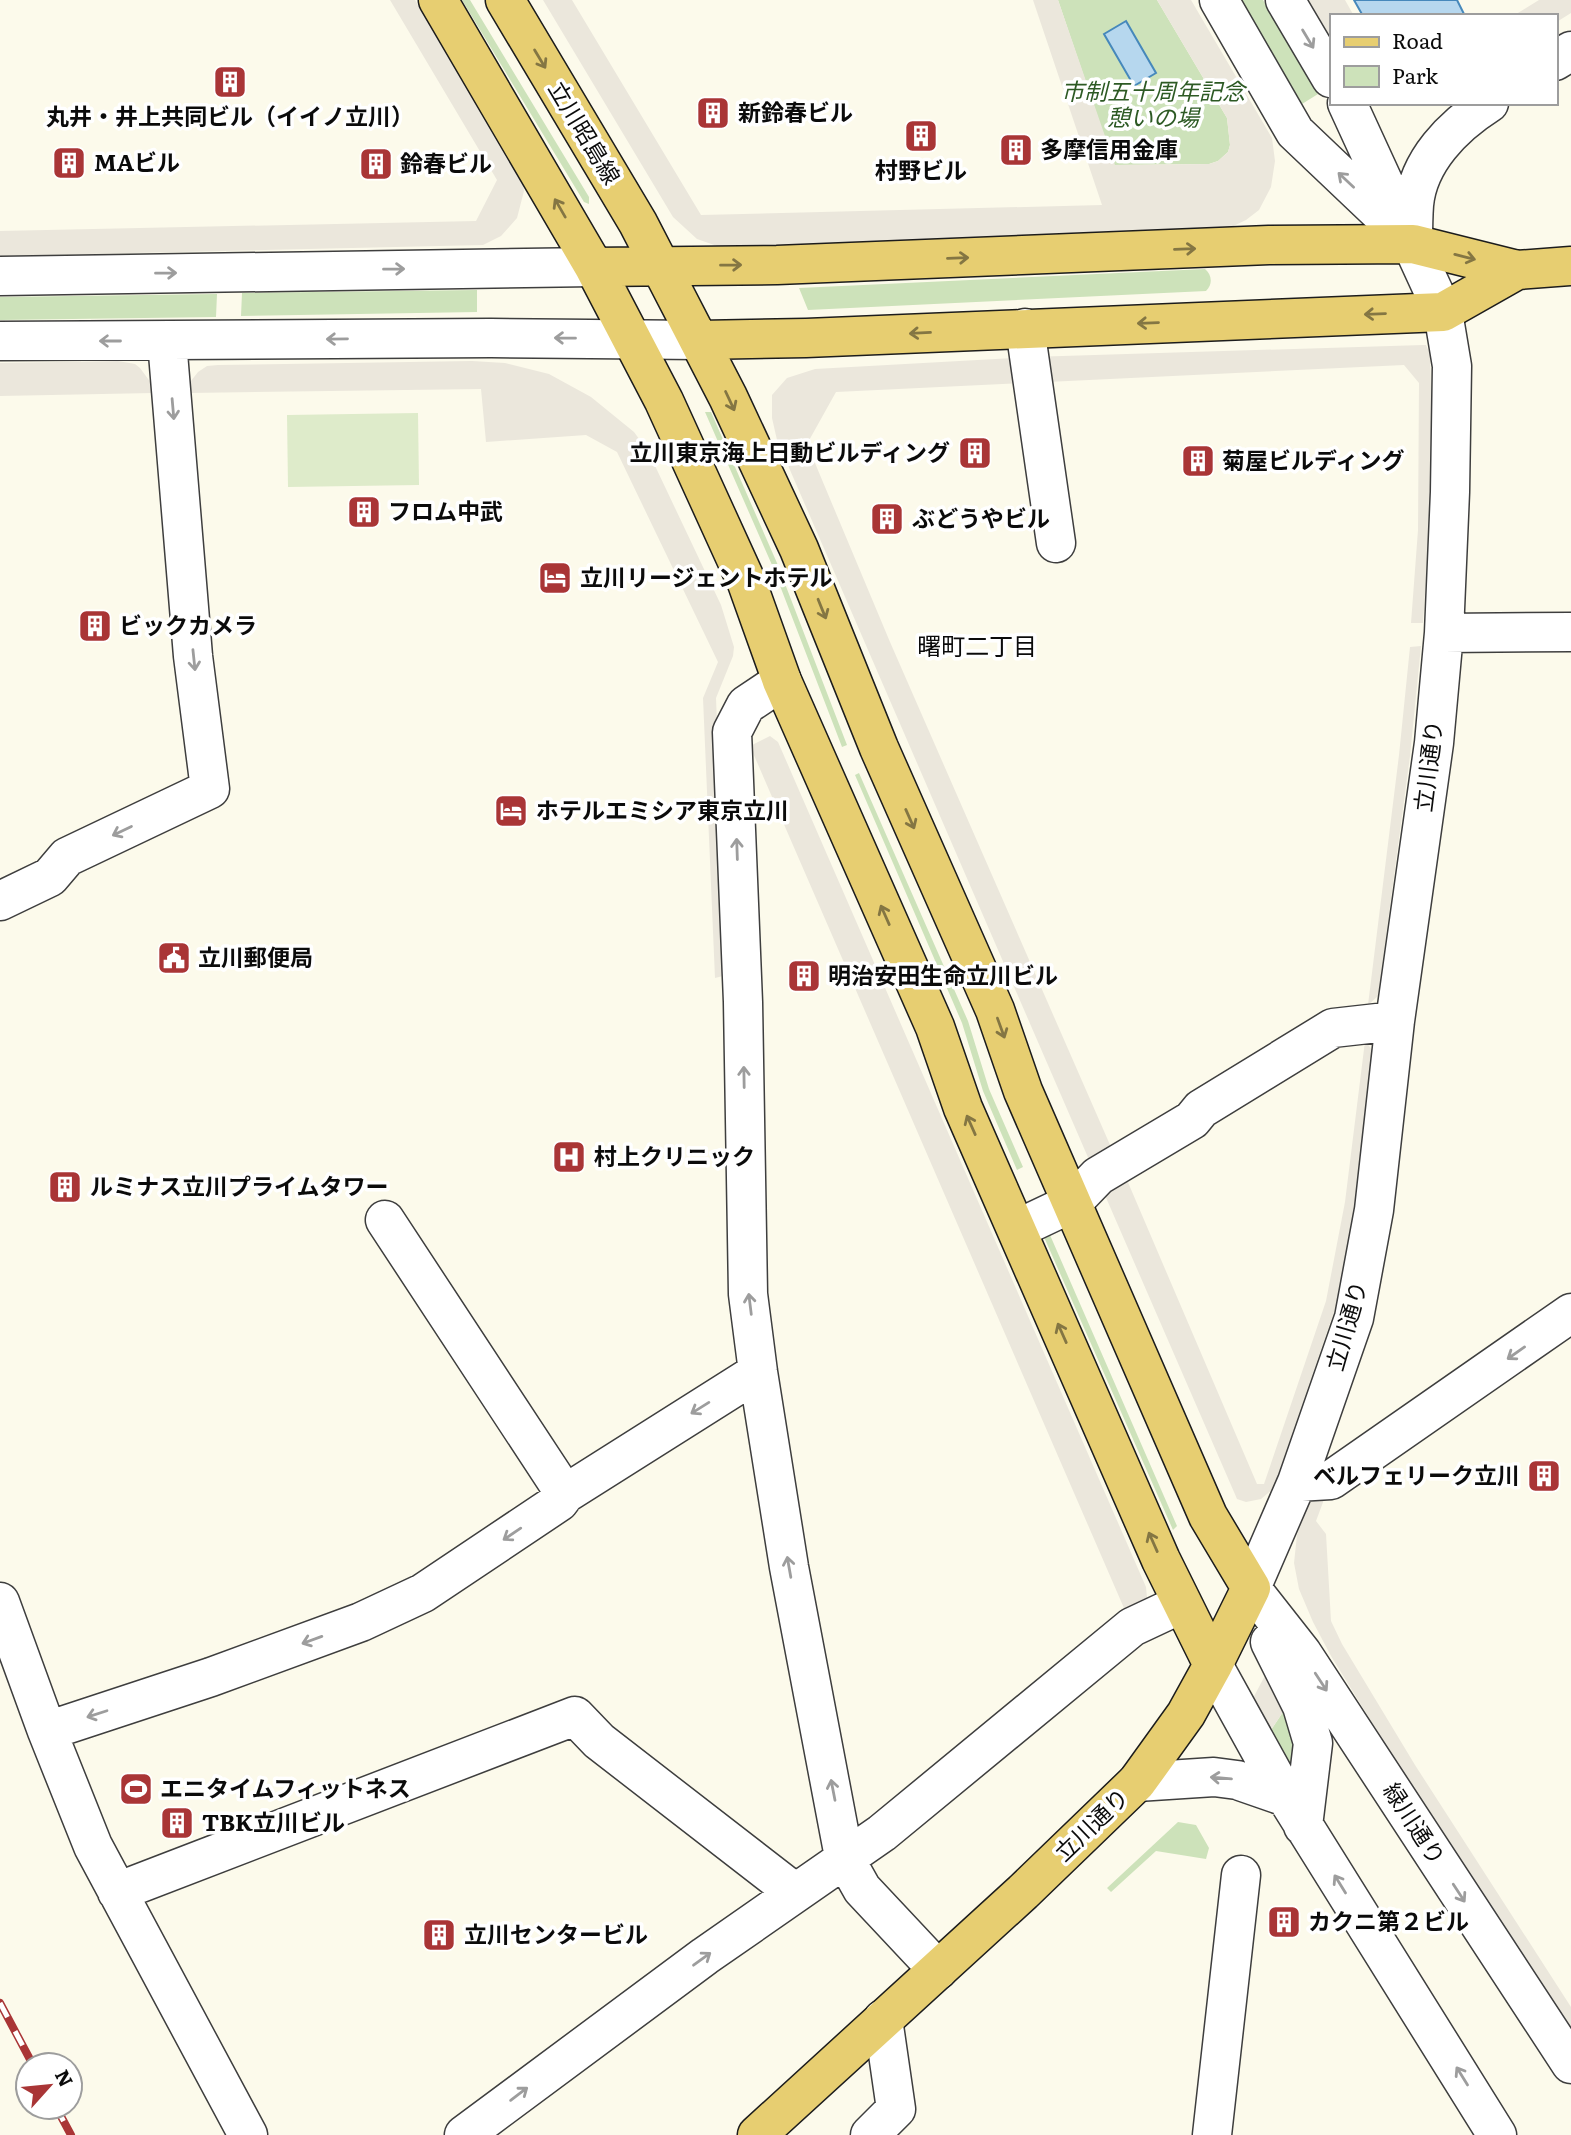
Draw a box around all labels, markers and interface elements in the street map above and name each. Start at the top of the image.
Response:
legend [1330,14,1557,105]
text: Road [1392,24,1443,55]
one-way arrow [1302,28,1316,48]
one-way arrow [533,48,547,68]
text: Park [1392,59,1438,90]
building icon: 丸井・井上共同ビル（イイノ立川） [211,63,249,101]
park label: 市制五十周年記念 憩いの場 [1061,73,1248,133]
street label: 立川昭島線 [542,74,630,190]
building icon: 新鈴春ビル [694,94,732,132]
place label: 新鈴春ビル [738,94,853,128]
place label: 丸井・井上共同ビル（イイノ立川） [46,98,414,132]
building icon: 村野ビル [902,117,940,155]
building icon: 多摩信用金庫 [997,131,1035,169]
place label: 多摩信用金庫 [1040,131,1178,165]
building icon: MAビル [50,144,88,182]
place label: MAビル [94,144,180,178]
building icon: 鈴春ビル [357,145,395,183]
place label: 鈴春ビル [400,145,492,179]
place label: 村野ビル [875,152,967,186]
one-way arrow [1338,172,1355,189]
one-way arrow [553,198,567,218]
one-way arrow [1174,242,1197,255]
one-way arrow [946,251,969,264]
one-way arrow [1453,251,1476,264]
one-way arrow [719,259,742,272]
one-way arrow [382,262,405,276]
one-way arrow [154,267,177,280]
one-way arrow [1364,308,1387,321]
one-way arrow [1136,316,1159,330]
one-way arrow [909,326,932,339]
one-way arrow [326,332,349,346]
one-way arrow [554,332,577,345]
one-way arrow [99,334,122,348]
one-way arrow [724,390,737,412]
one-way arrow [167,397,180,419]
place label: 立川東京海上日動ビルディング [630,434,950,468]
building icon: 立川東京海上日動ビルディング [956,434,994,472]
building icon: 菊屋ビルディング [1179,442,1217,480]
place label: 菊屋ビルディング [1222,442,1404,476]
building icon: フロム中武 [345,493,383,531]
place label: フロム中武 [388,493,503,527]
building icon: ぶどうやビル [868,500,906,538]
place label: ぶどうやビル [912,500,1050,534]
hotel icon: 立川リージェントホテル [536,559,574,597]
place label: 立川リージェントホテル [580,559,833,593]
one-way arrow [817,598,830,620]
building icon: ビックカメラ [76,607,114,645]
place label: ビックカメラ [119,607,257,641]
district label: 曙町二丁目 [917,627,1037,662]
one-way arrow [188,648,201,670]
street label: 立川通り [1405,718,1449,813]
hotel icon: ホテルエミシア東京立川 [492,792,530,830]
place label: ホテルエミシア東京立川 [536,792,789,826]
one-way arrow [904,808,917,829]
one-way arrow [112,825,133,838]
one-way arrow [731,838,744,861]
one-way arrow [877,904,890,925]
public building icon: 立川郵便局 [155,939,193,977]
place label: 立川郵便局 [198,939,313,973]
building icon: 明治安田生命立川ビル [785,957,823,995]
place label: 明治安田生命立川ビル [828,957,1058,991]
one-way arrow [996,1016,1008,1038]
one-way arrow [737,1066,751,1089]
one-way arrow [964,1115,977,1136]
hospital icon: 村上クリニック [550,1138,588,1176]
place label: 村上クリニック [594,1138,755,1172]
building icon: ルミナス立川プライムタワー [46,1168,84,1206]
place label: ルミナス立川プライムタワー [90,1168,389,1202]
street label: 立川通り [1316,1277,1374,1374]
one-way arrow [743,1293,756,1316]
one-way arrow [1055,1323,1068,1345]
one-way arrow [1506,1346,1526,1360]
one-way arrow [691,1402,711,1416]
place label: ベルフェリーク立川 [1313,1457,1520,1491]
building icon: ベルフェリーク立川 [1525,1457,1563,1495]
one-way arrow [502,1527,522,1541]
one-way arrow [1146,1532,1159,1553]
one-way arrow [782,1556,796,1579]
one-way arrow [301,1635,323,1647]
one-way arrow [1314,1672,1328,1691]
one-way arrow [86,1709,108,1722]
sports icon: エニタイムフィットネス [117,1770,155,1808]
place label: エニタイムフィットネス [160,1770,411,1804]
one-way arrow [1210,1771,1233,1784]
street label: 緑川通り [1376,1775,1455,1871]
one-way arrow [825,1779,839,1802]
street label: 立川通り [1046,1779,1136,1868]
building icon: TBK立川ビル [158,1804,196,1842]
place label: TBK立川ビル [202,1804,345,1838]
one-way arrow [1333,1875,1347,1895]
one-way arrow [1452,1882,1466,1902]
building icon: カクニ第２ビル [1265,1903,1303,1941]
place label: カクニ第２ビル [1308,1903,1469,1937]
building icon: 立川センタービル [420,1916,458,1954]
place label: 立川センタービル [464,1916,648,1950]
one-way arrow [692,1951,711,1966]
north arrow [14,2051,84,2121]
text: N [49,2064,81,2091]
one-way arrow [1455,2067,1469,2087]
one-way arrow [509,2087,528,2102]

